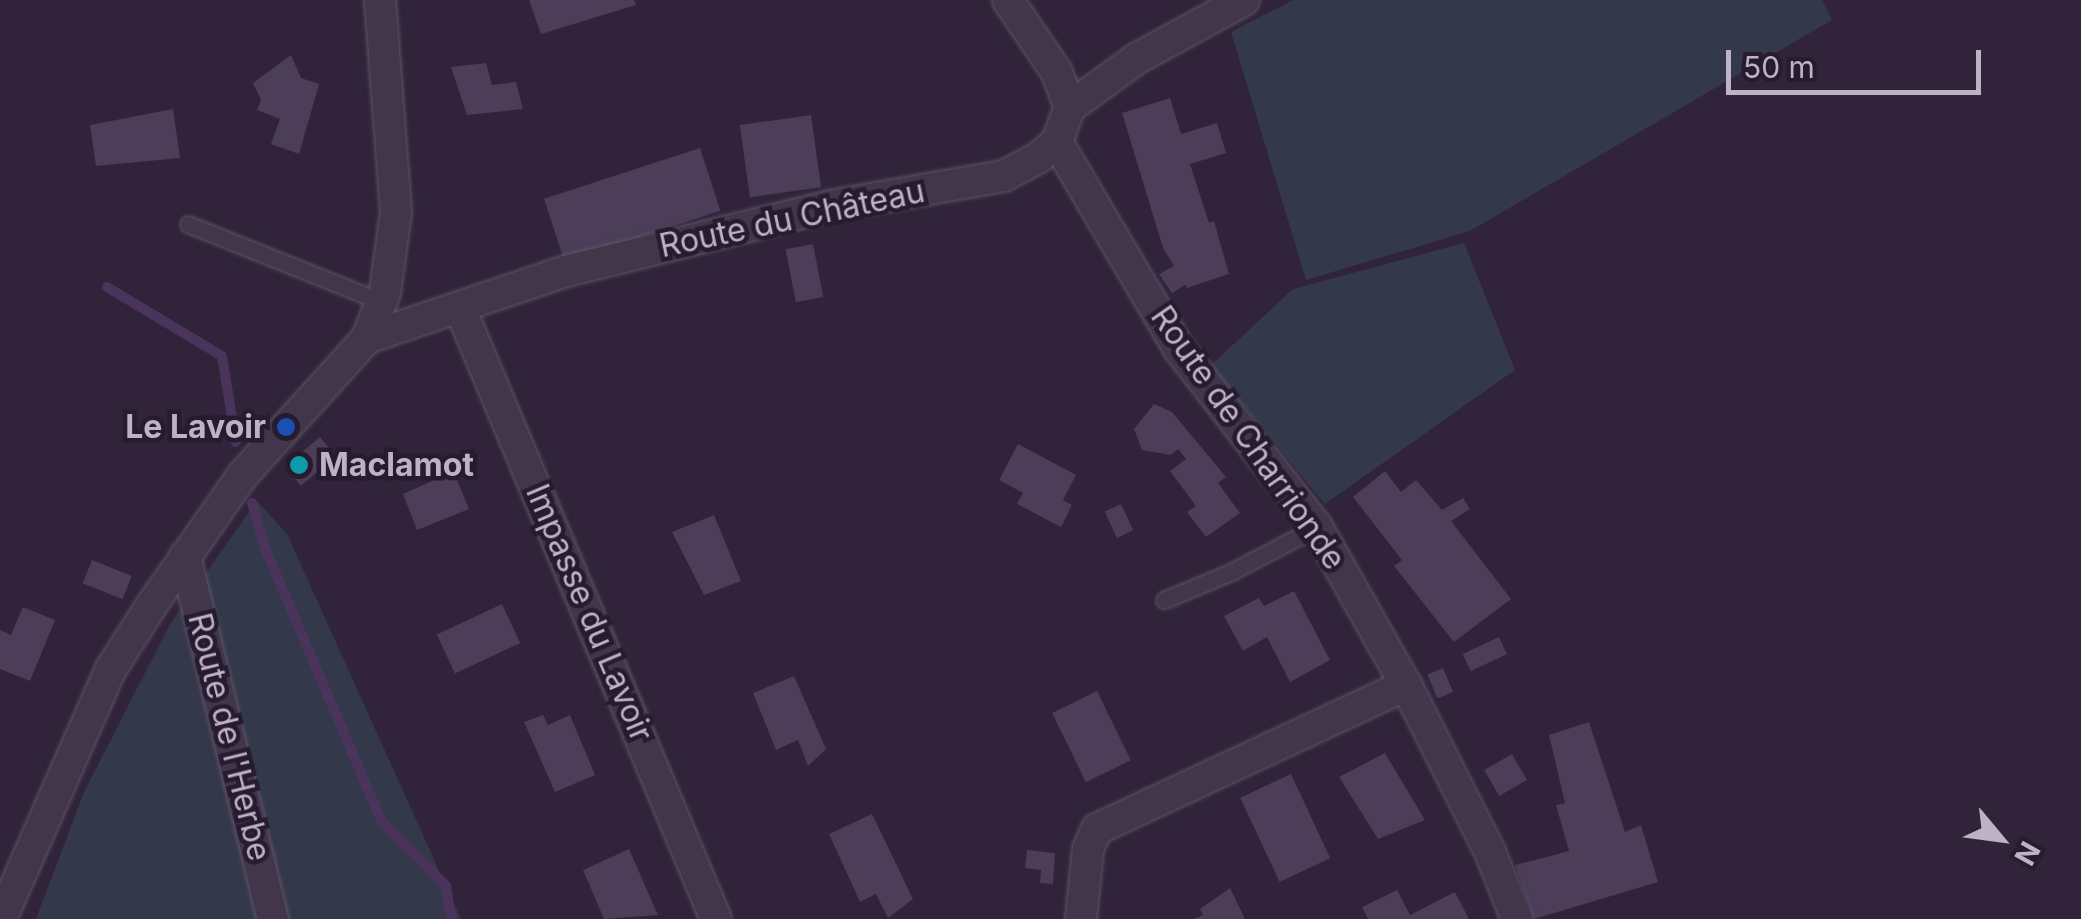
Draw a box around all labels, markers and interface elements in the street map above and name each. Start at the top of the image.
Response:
scale bar [1731,30,1986,92]
text: 50 m [1743,49,1815,85]
street label: Route du Château [656,172,928,266]
street label: Route de Charrionde [1143,299,1353,577]
place label: Le Lavoir [125,408,266,446]
marker: Le Lavoir [275,416,297,438]
place label: Maclamot [319,446,474,484]
marker: Maclamot [288,454,310,476]
street label: Impasse du Lavoir [518,479,660,747]
street label: Route de l'Herbe [180,609,278,865]
north arrow [1951,789,2051,889]
text: N [2007,836,2047,871]

